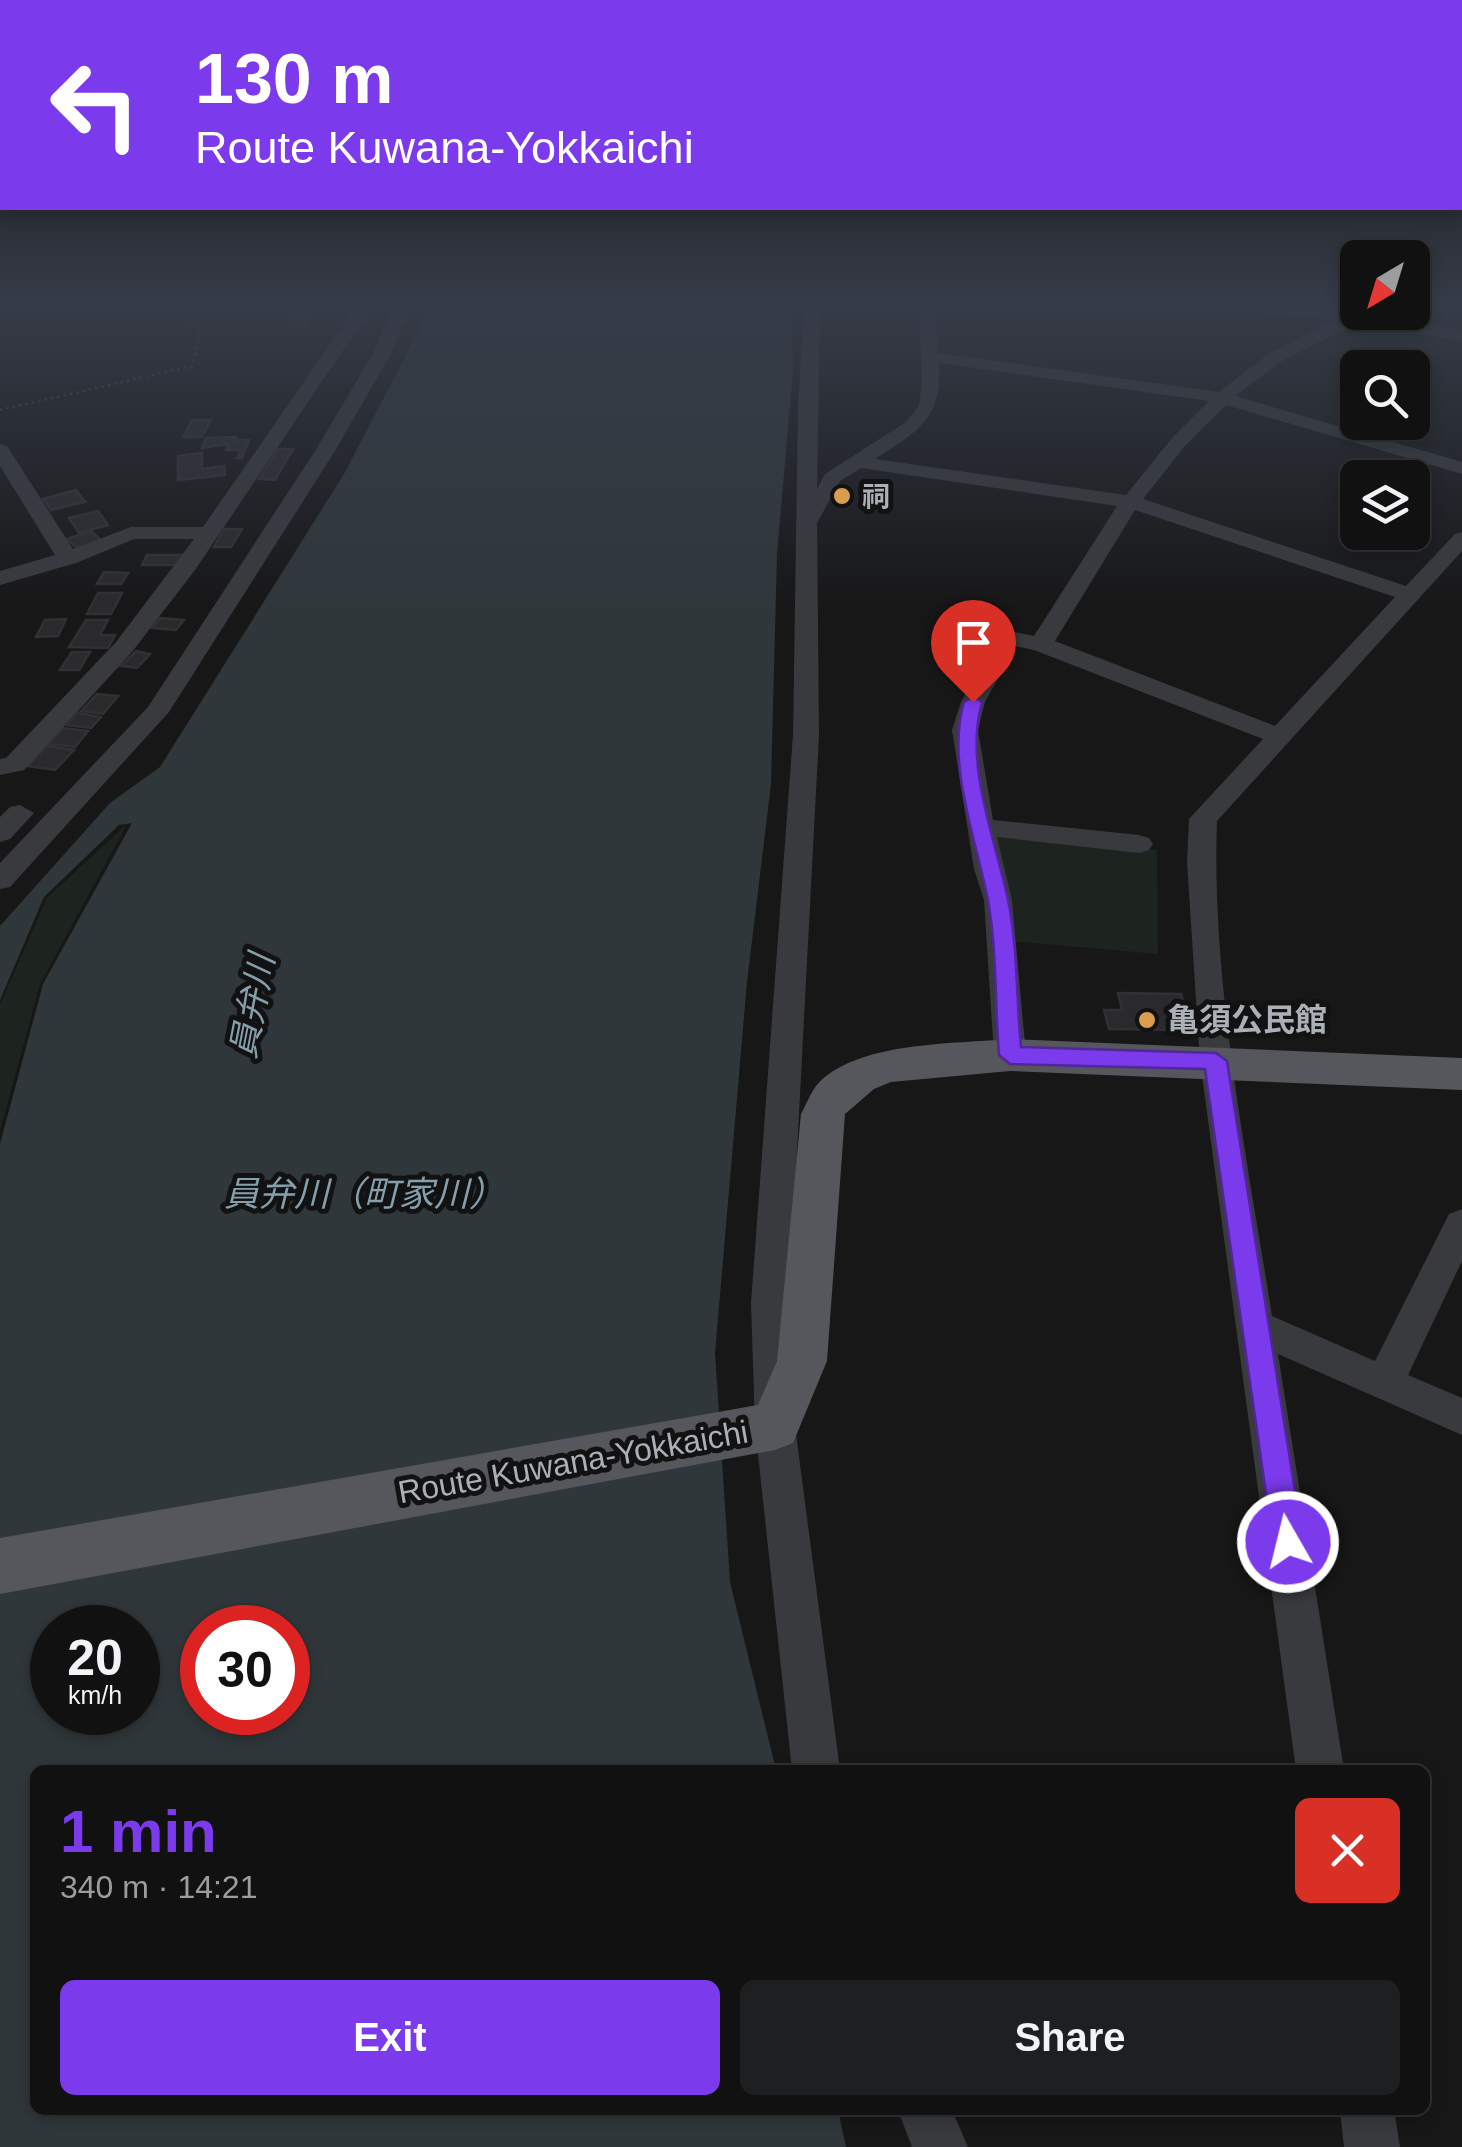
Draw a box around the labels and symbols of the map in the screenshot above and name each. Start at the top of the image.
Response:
north arrow [1340,240,1430,330]
place label: 祠 [862,481,890,512]
marker: 祠 [831,485,853,507]
pin [931,600,1016,703]
water label: 員弁川 [223,947,282,1061]
place label: 亀須公民館 [1167,1002,1327,1038]
marker: 亀須公民館 [1136,1009,1158,1031]
water label: 員弁川（町家川） [224,1174,504,1213]
street label: Route Kuwana-Yokkaichi [395,1413,751,1511]
position arrow [1236,1490,1340,1594]
speed limit sign: 30 [180,1605,310,1735]

